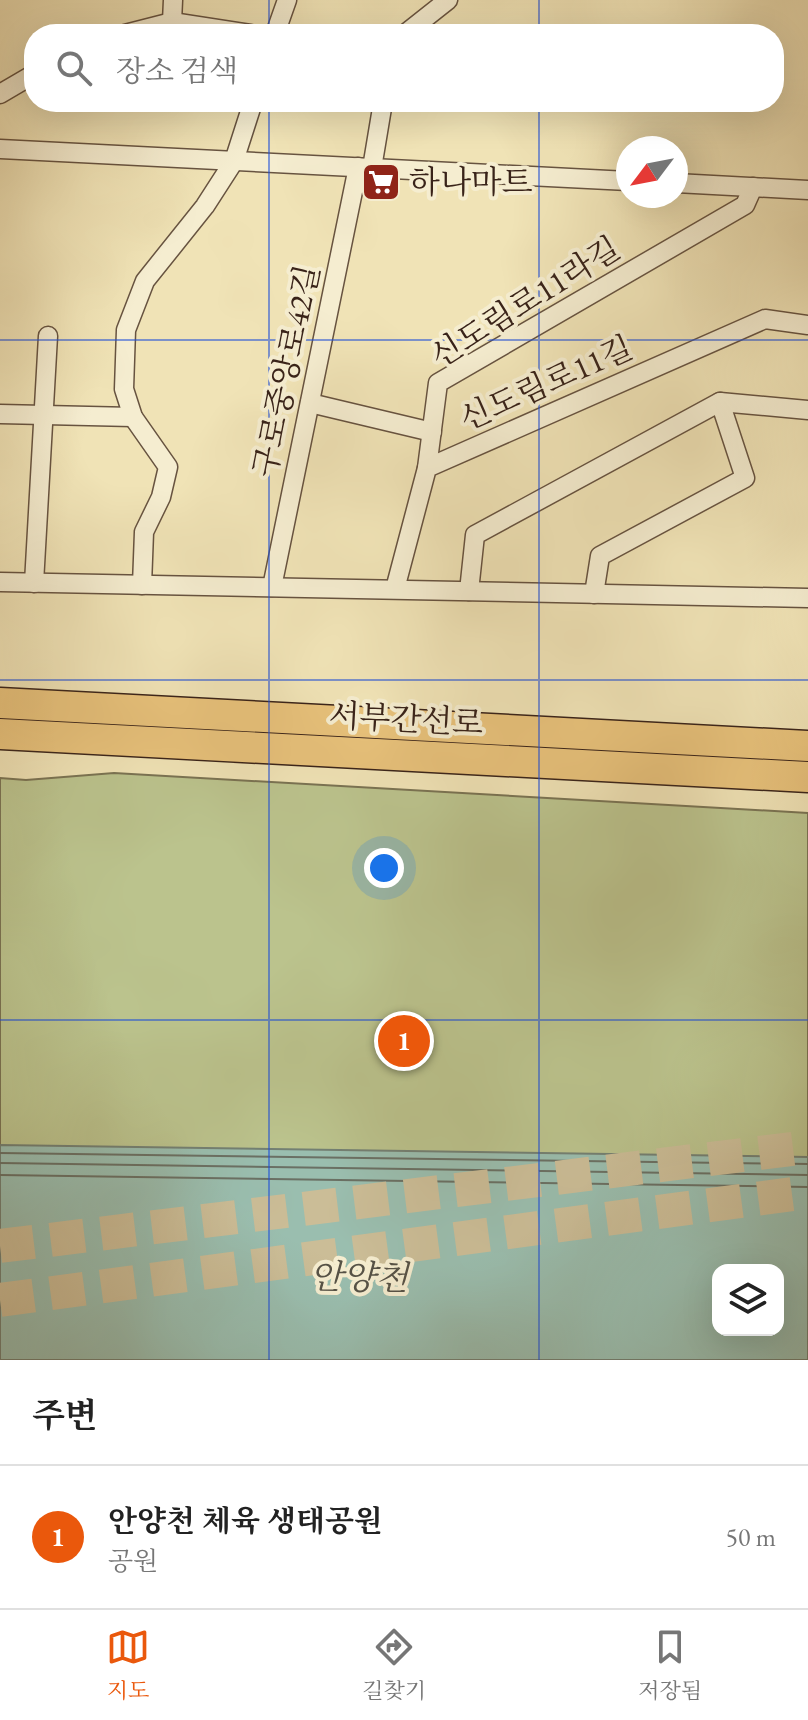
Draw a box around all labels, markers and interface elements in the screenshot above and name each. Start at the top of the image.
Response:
search box [24,24,784,112]
icon: search [52,46,96,90]
text: 장소 검색 [116,51,238,90]
north arrow [616,136,688,208]
supermarket icon: 하나마트 [360,161,402,203]
place label: 하나마트 [409,161,533,203]
street label: 신도림로11라길 [422,227,628,377]
street label: 구로중앙로42길 [243,261,329,481]
street label: 신도림로11길 [453,326,639,440]
street label: 서부간선로 [328,694,484,744]
your location [364,848,404,888]
pin: 1 [378,1011,430,1071]
water label: 안양천 [309,1254,411,1300]
map controls [712,1264,784,1336]
button: layers [712,1264,784,1336]
text: 주변 [32,1393,98,1437]
text: 안양천 체육 생태공원 [108,1501,383,1540]
text: 1 [51,1520,65,1554]
text: 50 m [726,1520,776,1554]
text: 공원 [108,1544,158,1578]
tab: 지도 [106,1625,150,1705]
tab: 길찾기 [362,1625,426,1705]
tab: 저장됨 [638,1625,702,1705]

